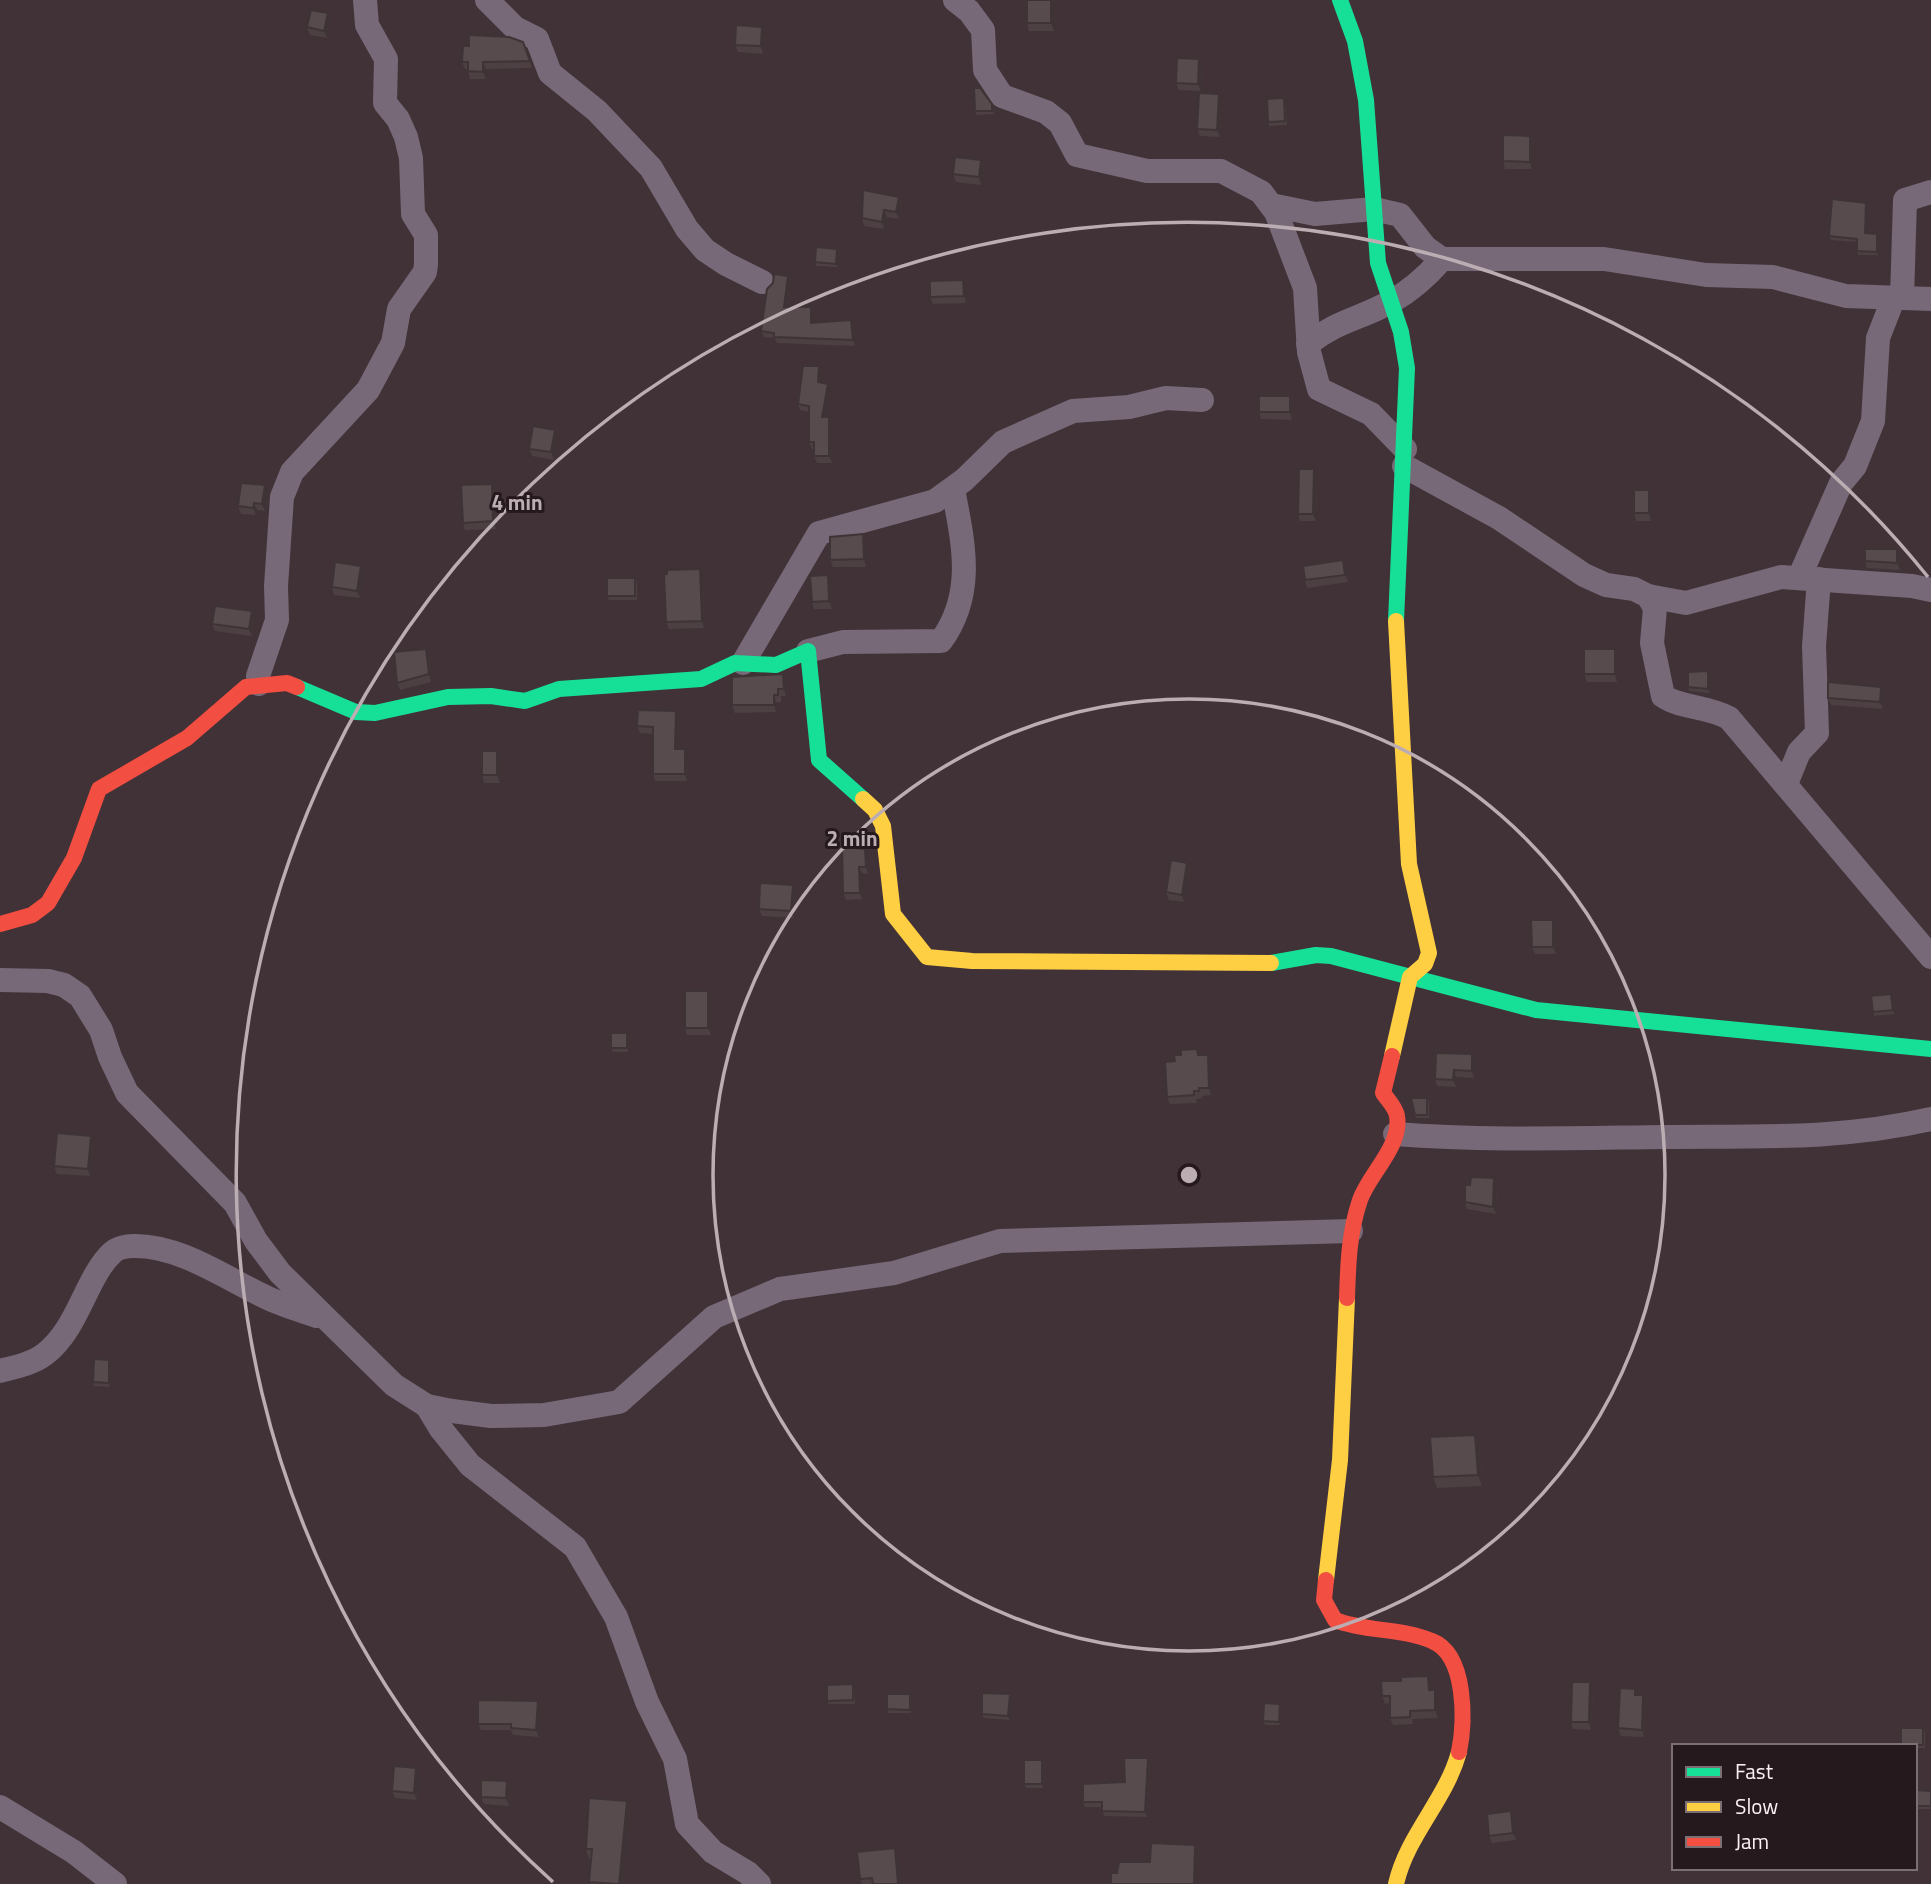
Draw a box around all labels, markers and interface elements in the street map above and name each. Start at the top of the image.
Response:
text: 4 min [491,486,543,518]
text: 2 min [826,822,878,854]
centre of rings [1177,1163,1201,1187]
legend [1672,1744,1917,1870]
text: Fast [1735,1755,1774,1787]
text: Slow [1735,1790,1778,1822]
text: Jam [1735,1825,1769,1857]

